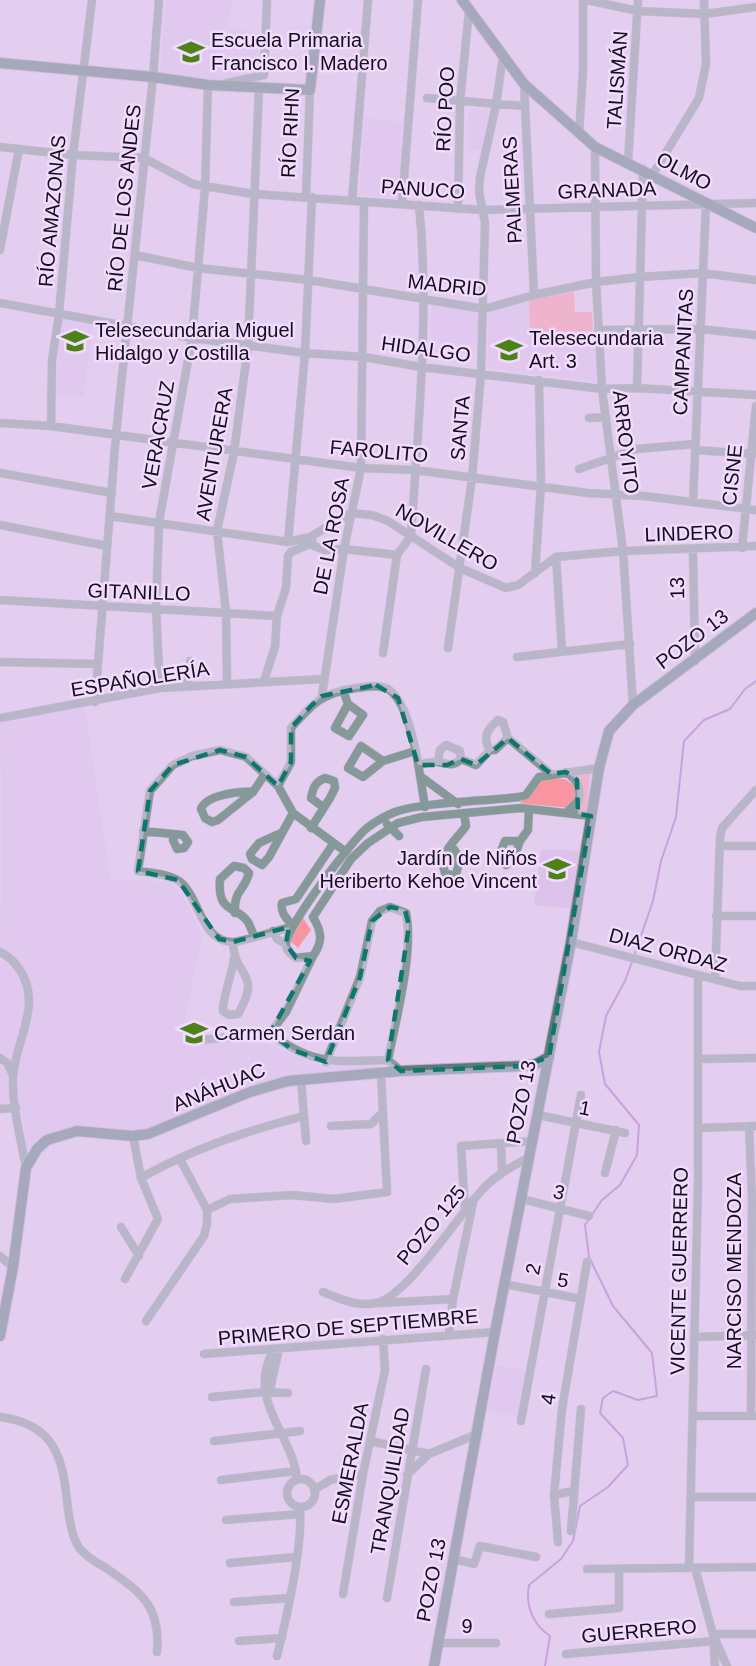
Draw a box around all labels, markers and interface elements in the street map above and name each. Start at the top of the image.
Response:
place label: Escuela Primaria Francisco I. Madero [211,29,388,74]
street label: TALISMÁN [603,30,631,130]
school or university icon: Escuela Primaria Francisco I. Madero [176,37,206,67]
street label: RÍO POO [432,66,458,152]
street label: RÍO RIHN [277,87,303,179]
street label: RÍO DE LOS ANDES [103,103,145,293]
street label: RÍO AMAZONAS [34,134,70,288]
street label: PALMERAS [498,136,526,244]
street label: OLMO [653,147,715,195]
street label: PANUCO [380,175,466,203]
street label: GRANADA [557,177,657,203]
street label: MADRID [407,270,487,300]
street label: CAMPANITAS [669,288,697,416]
place label: Telesecundaria Miguel Hidalgo y Costilla [95,319,294,364]
school or university icon: Telesecundaria Miguel Hidalgo y Costilla [60,326,90,356]
place label: Telesecundaria Art. 3 [529,327,664,372]
street label: HIDALGO [380,332,472,366]
school or university icon: Telesecundaria Art. 3 [494,335,524,365]
street label: VERACRUZ [138,379,178,491]
street label: AVENTURERA [191,385,237,522]
street label: ARROYITO [609,389,643,495]
street label: SANTA [446,394,474,461]
street label: FAROLITO [329,436,429,466]
street label: CISNE [718,443,746,507]
street label: DE LA ROSA [309,475,353,596]
street label: NOVILLERO [392,499,502,575]
street label: LINDERO [644,520,734,546]
street label: 13 [666,577,688,599]
street label: GITANILLO [87,579,191,605]
street label: POZO 13 [652,605,732,673]
street label: ESPAÑOLERÍA [69,656,211,701]
place label: Jardín de Niños Heriberto Kehoe Vincent [319,847,537,892]
school or university icon: Jardín de Niños Heriberto Kehoe Vincent [542,854,572,884]
street label: DIAZ ORDAZ [607,924,729,976]
school or university icon: Carmen Serdan [179,1018,209,1048]
place label: Carmen Serdan [214,1022,355,1044]
street label: ANÁHUAC [170,1058,268,1116]
street label: POZO 13 [502,1058,540,1146]
street label: 1 [577,1096,593,1120]
street label: VICENTE GUERRERO [666,1167,692,1375]
street label: NARCISO MENDOZA [723,1172,745,1369]
street label: 3 [551,1180,567,1204]
street label: POZO 125 [392,1181,470,1269]
street label: 2 [521,1261,545,1277]
street label: 5 [556,1268,570,1292]
street label: PRIMERO DE SEPTIEMBRE [217,1305,479,1349]
street label: 4 [536,1392,560,1406]
street label: ESMERALDA [327,1400,373,1526]
street label: TRANQUILIDAD [366,1406,414,1556]
street label: POZO 13 [412,1536,450,1624]
street label: 9 [461,1615,473,1637]
street label: GUERRERO [580,1615,698,1647]

